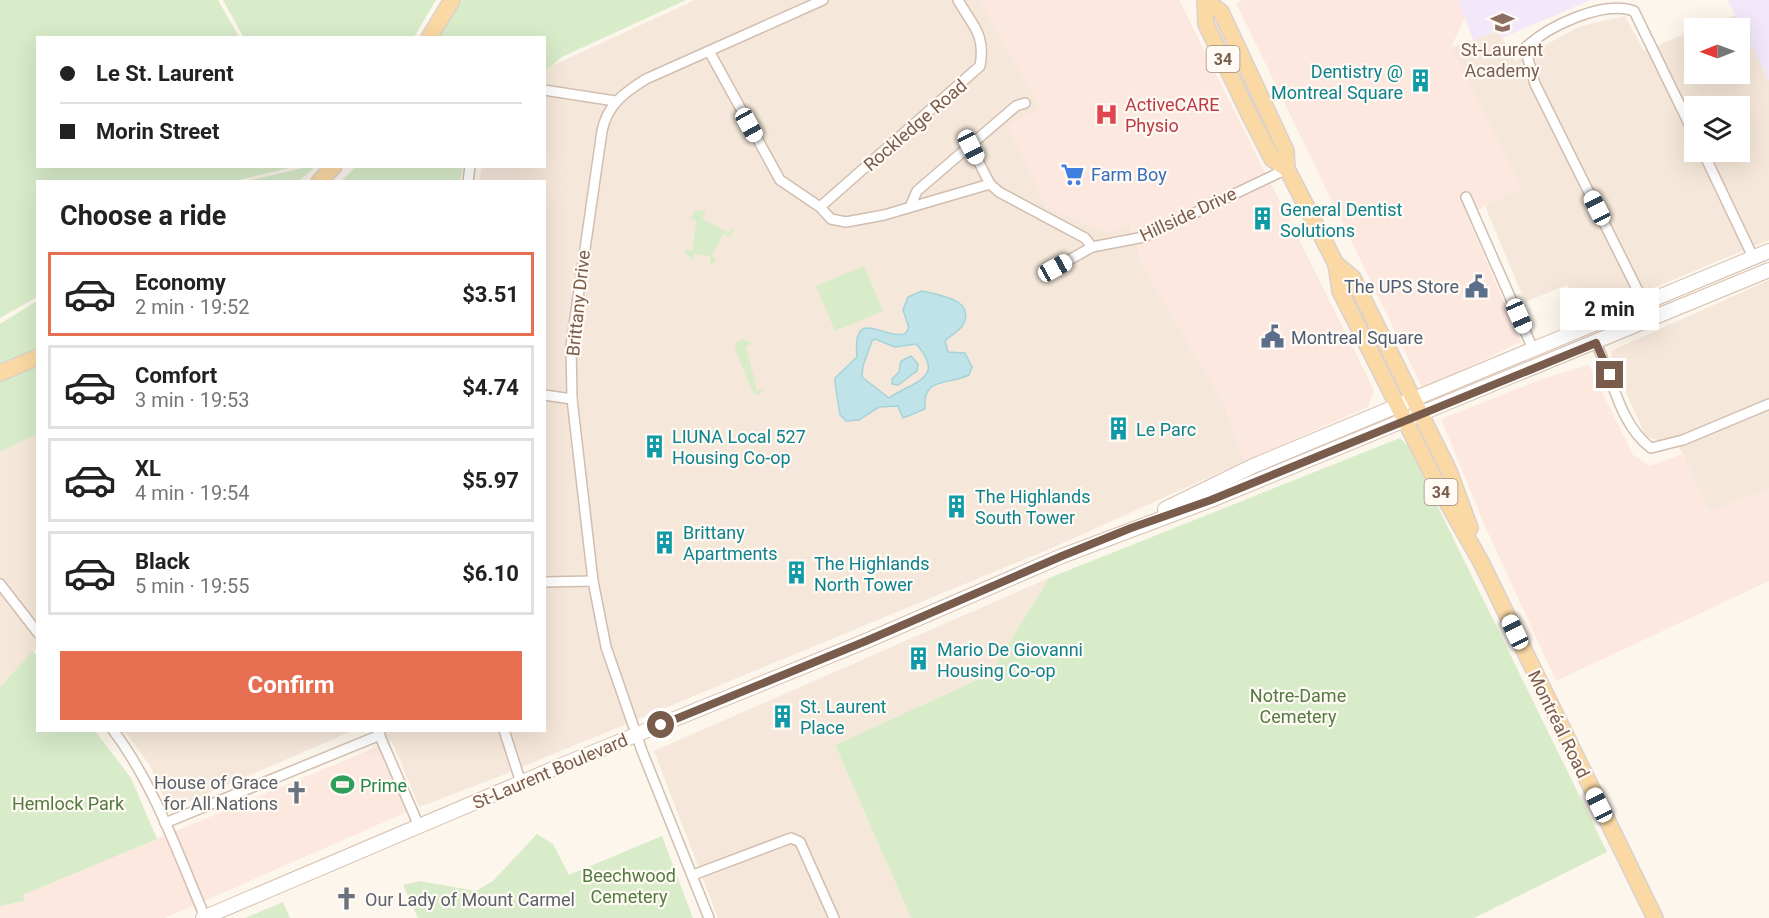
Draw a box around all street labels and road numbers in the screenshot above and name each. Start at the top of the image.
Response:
road number: 34 [1206,46,1240,72]
street label: Rockledge Road [859,75,971,175]
street label: Hillside Drive [1136,182,1240,246]
street label: Brittany Drive [562,249,594,357]
road number: 34 [1424,479,1458,505]
street label: Montréal Road [1524,667,1594,781]
street label: St-Laurent Boulevard [469,729,631,813]

